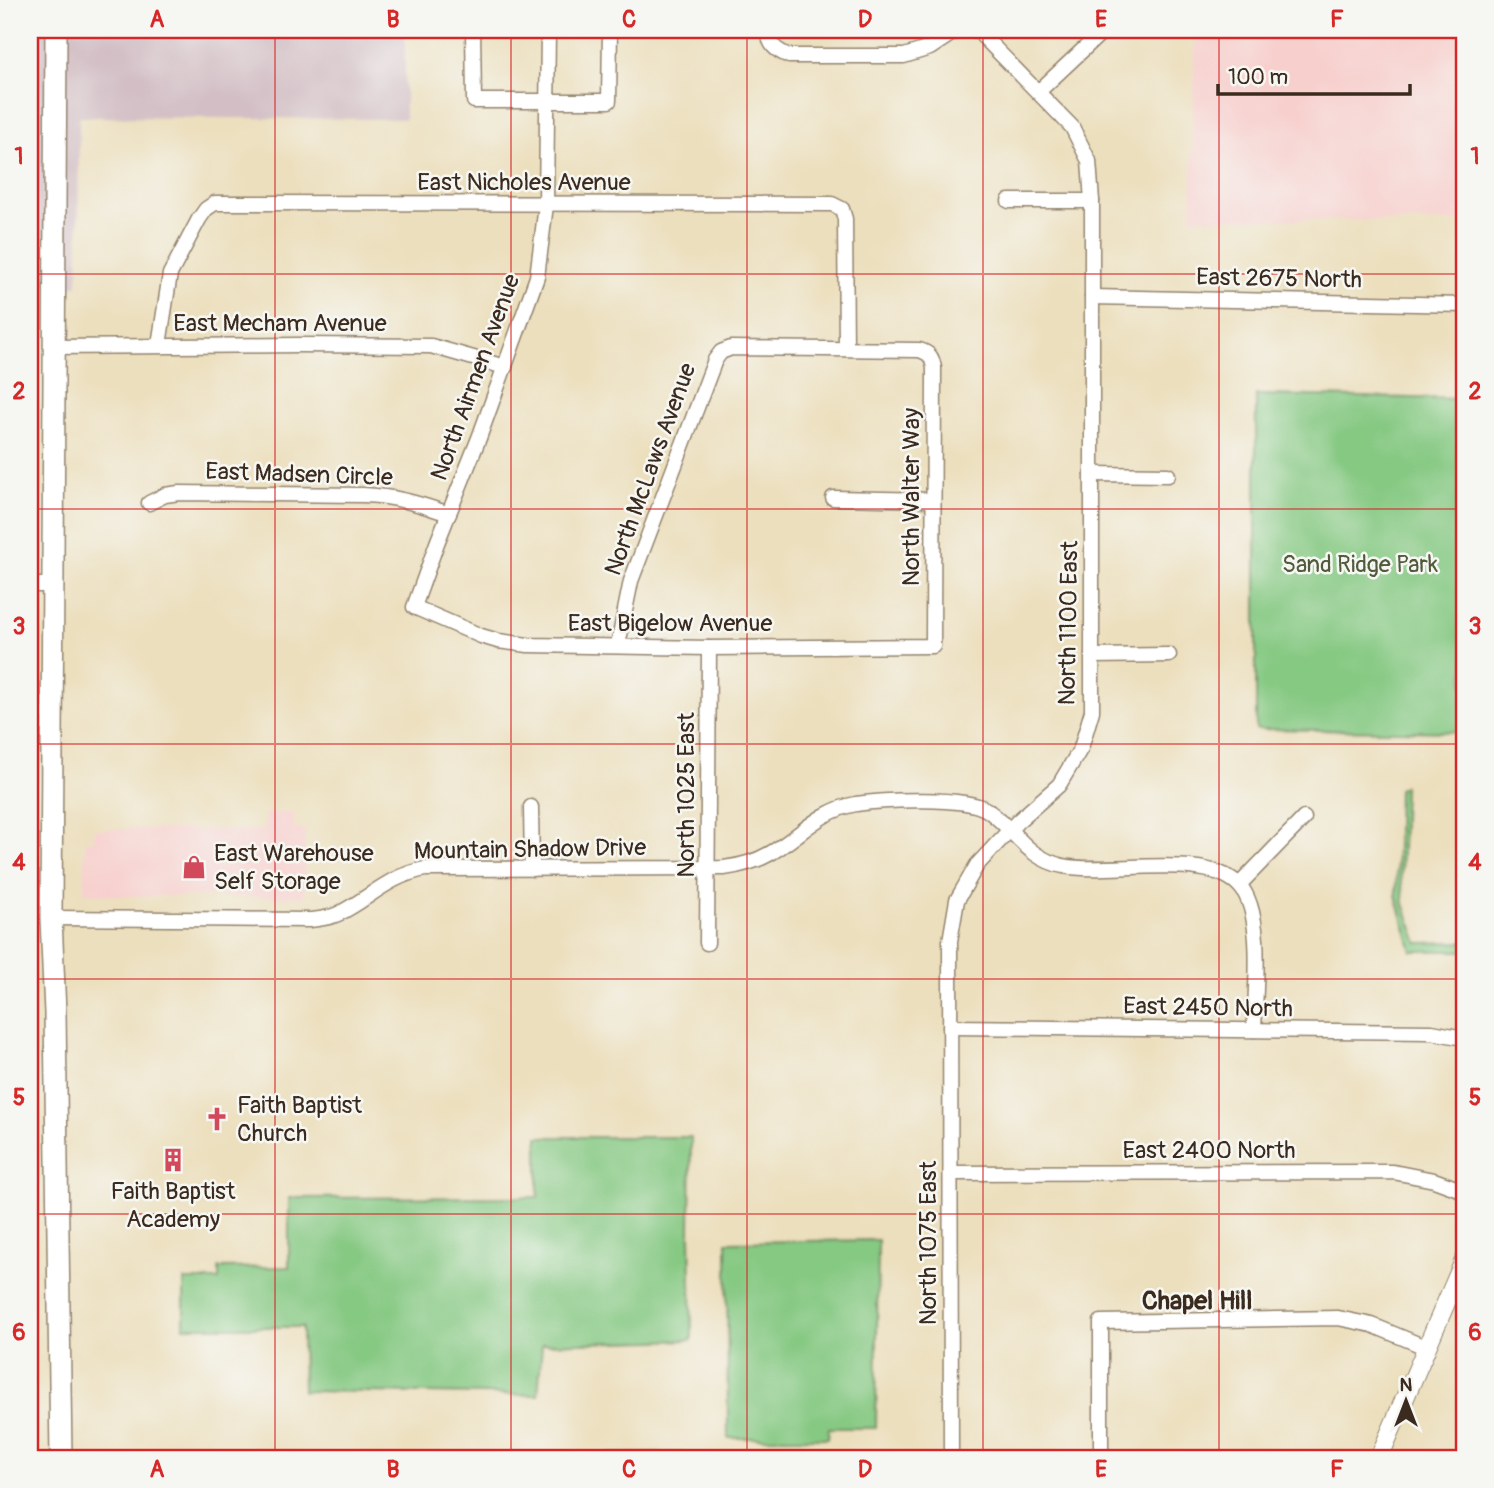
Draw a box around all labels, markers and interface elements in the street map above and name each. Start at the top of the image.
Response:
text: A [150,5,165,34]
text: B [386,5,400,34]
text: C [622,5,636,34]
text: D [858,5,872,34]
text: E [1095,5,1107,34]
text: F [1330,5,1344,34]
scale bar [1218,52,1410,96]
text: 100 m [1228,64,1288,91]
text: 1 [15,142,24,171]
text: 1 [1471,142,1480,171]
street label: East Nicholes Avenue [417,168,631,197]
street label: East 2675 North [1196,263,1362,294]
street label: North Airmen Avenue [425,270,526,484]
street label: East Mecham Avenue [173,309,387,338]
street label: North McLaws Avenue [599,359,702,579]
text: 2 [13,377,26,406]
text: 2 [1469,377,1482,406]
street label: North Walter Way [897,408,926,586]
street label: East Madsen Circle [205,457,393,492]
street label: North 1100 East [1053,540,1084,706]
park label: Sand Ridge Park [1282,550,1438,579]
street label: East Bigelow Avenue [568,609,772,638]
text: 3 [13,612,25,641]
text: 3 [1469,612,1481,641]
street label: North 1025 East [672,712,701,878]
street label: Mountain Shadow Drive [414,833,647,866]
place label: East Warehouse Self Storage [214,839,374,896]
text: 4 [12,848,26,877]
text: 4 [1468,848,1482,877]
shop icon: East Warehouse Self Storage [180,853,208,881]
street label: East 2450 North [1123,992,1293,1023]
text: 5 [13,1083,25,1112]
text: 5 [1469,1083,1481,1112]
place label: Faith Baptist Church [237,1091,362,1148]
church icon: Faith Baptist Church [203,1105,231,1133]
street label: East 2400 North [1122,1136,1296,1165]
building icon: Faith Baptist Academy [159,1146,187,1174]
street label: North 1075 East [914,1160,943,1325]
place label: Faith Baptist Academy [111,1177,236,1234]
district label: Chapel Hill [1142,1285,1252,1317]
text: 6 [12,1318,26,1347]
text: 6 [1468,1318,1482,1347]
north arrow [1372,1366,1442,1436]
text: N [1400,1373,1413,1397]
text: A [150,1455,165,1484]
text: B [386,1455,400,1484]
text: C [622,1455,636,1484]
text: D [858,1455,872,1484]
text: E [1095,1455,1107,1484]
text: F [1330,1455,1344,1484]

